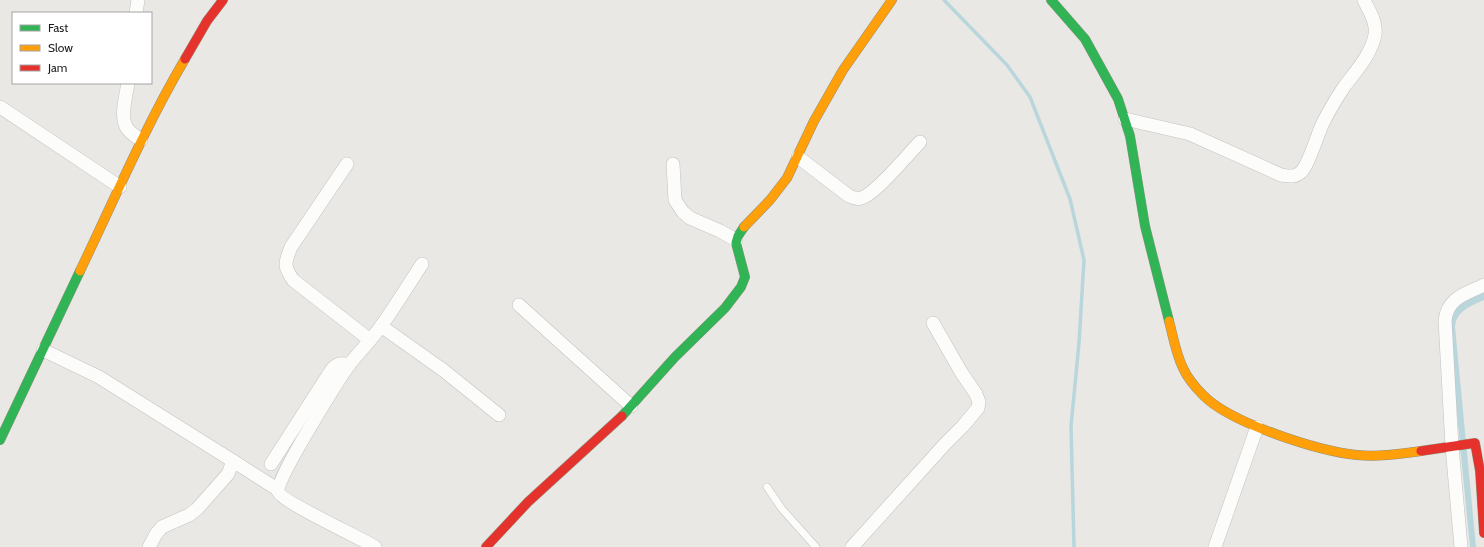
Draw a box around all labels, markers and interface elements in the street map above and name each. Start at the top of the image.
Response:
legend [12,12,152,84]
text: Fast [48,20,68,35]
text: Slow [48,40,73,55]
text: Jam [47,60,67,75]

